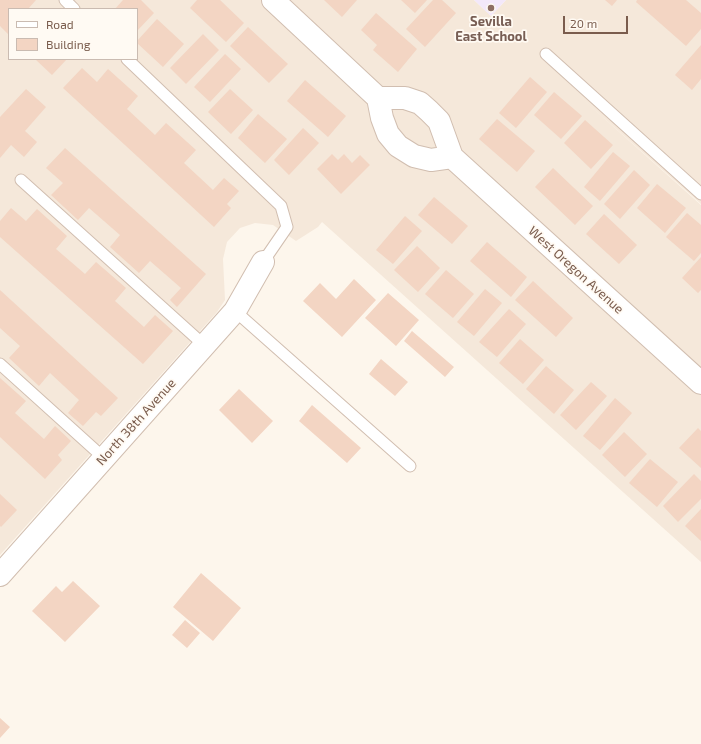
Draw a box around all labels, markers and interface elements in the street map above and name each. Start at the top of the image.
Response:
marker: Sevilla East School [486,3,496,13]
legend [8,8,138,60]
scale bar [565,8,630,34]
place label: Sevilla East School [455,14,527,45]
text: 20 m [570,16,597,30]
text: Road [46,17,74,31]
text: Building [46,37,90,51]
street label: West Oregon Avenue [525,223,627,317]
street label: North 38th Avenue [93,375,179,469]

